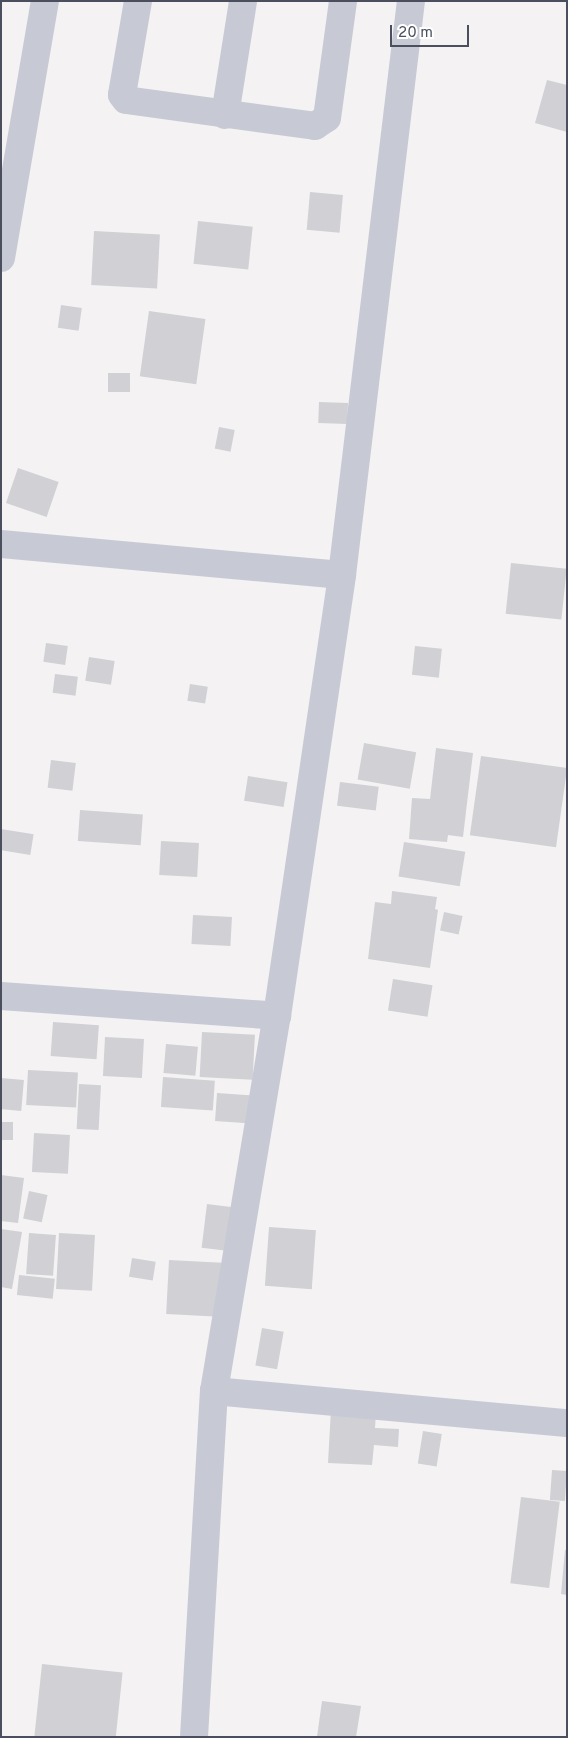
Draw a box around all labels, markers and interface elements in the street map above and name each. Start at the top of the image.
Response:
scale bar [393,15,472,47]
text: 20 m [398,24,433,43]

